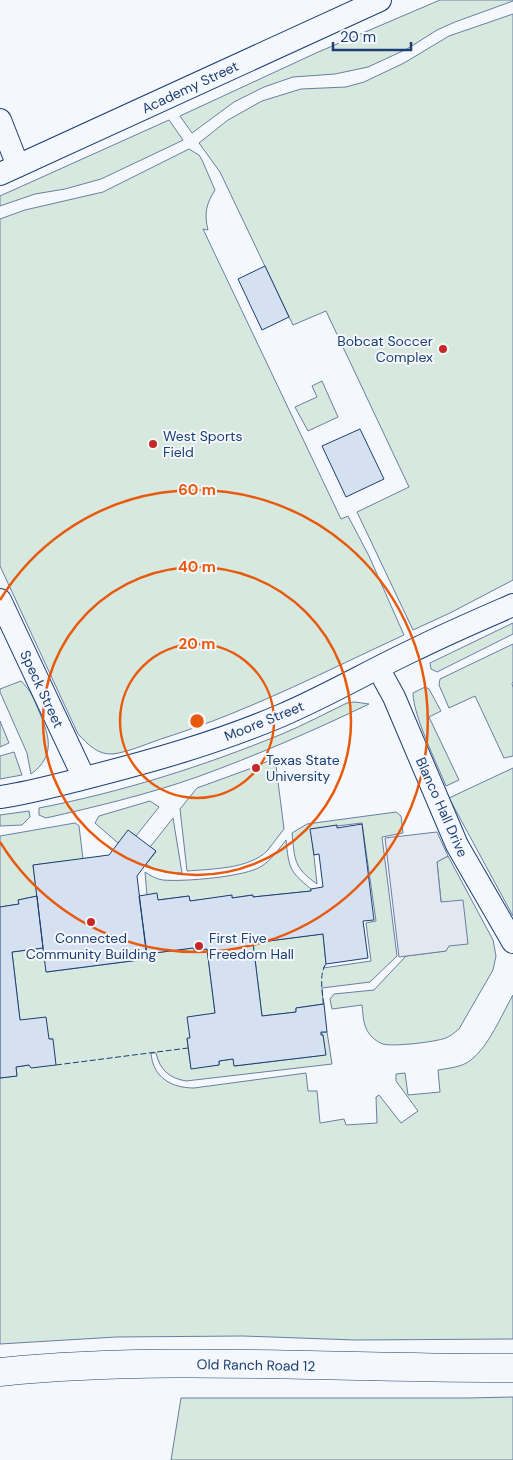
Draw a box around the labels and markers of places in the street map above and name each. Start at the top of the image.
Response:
place label: Bobcat Soccer Complex [337,332,433,366]
marker: Bobcat Soccer Complex [437,343,449,355]
place label: West Sports Field [163,427,243,461]
marker: West Sports Field [147,438,159,450]
centre of rings [188,712,206,730]
place label: Texas State University [266,751,340,785]
marker: Texas State University [250,762,262,774]
marker: Connected Community Building [85,916,97,928]
place label: Connected Community Building [26,929,157,963]
place label: First Five Freedom Hall [209,929,294,963]
marker: First Five Freedom Hall [193,940,205,952]

